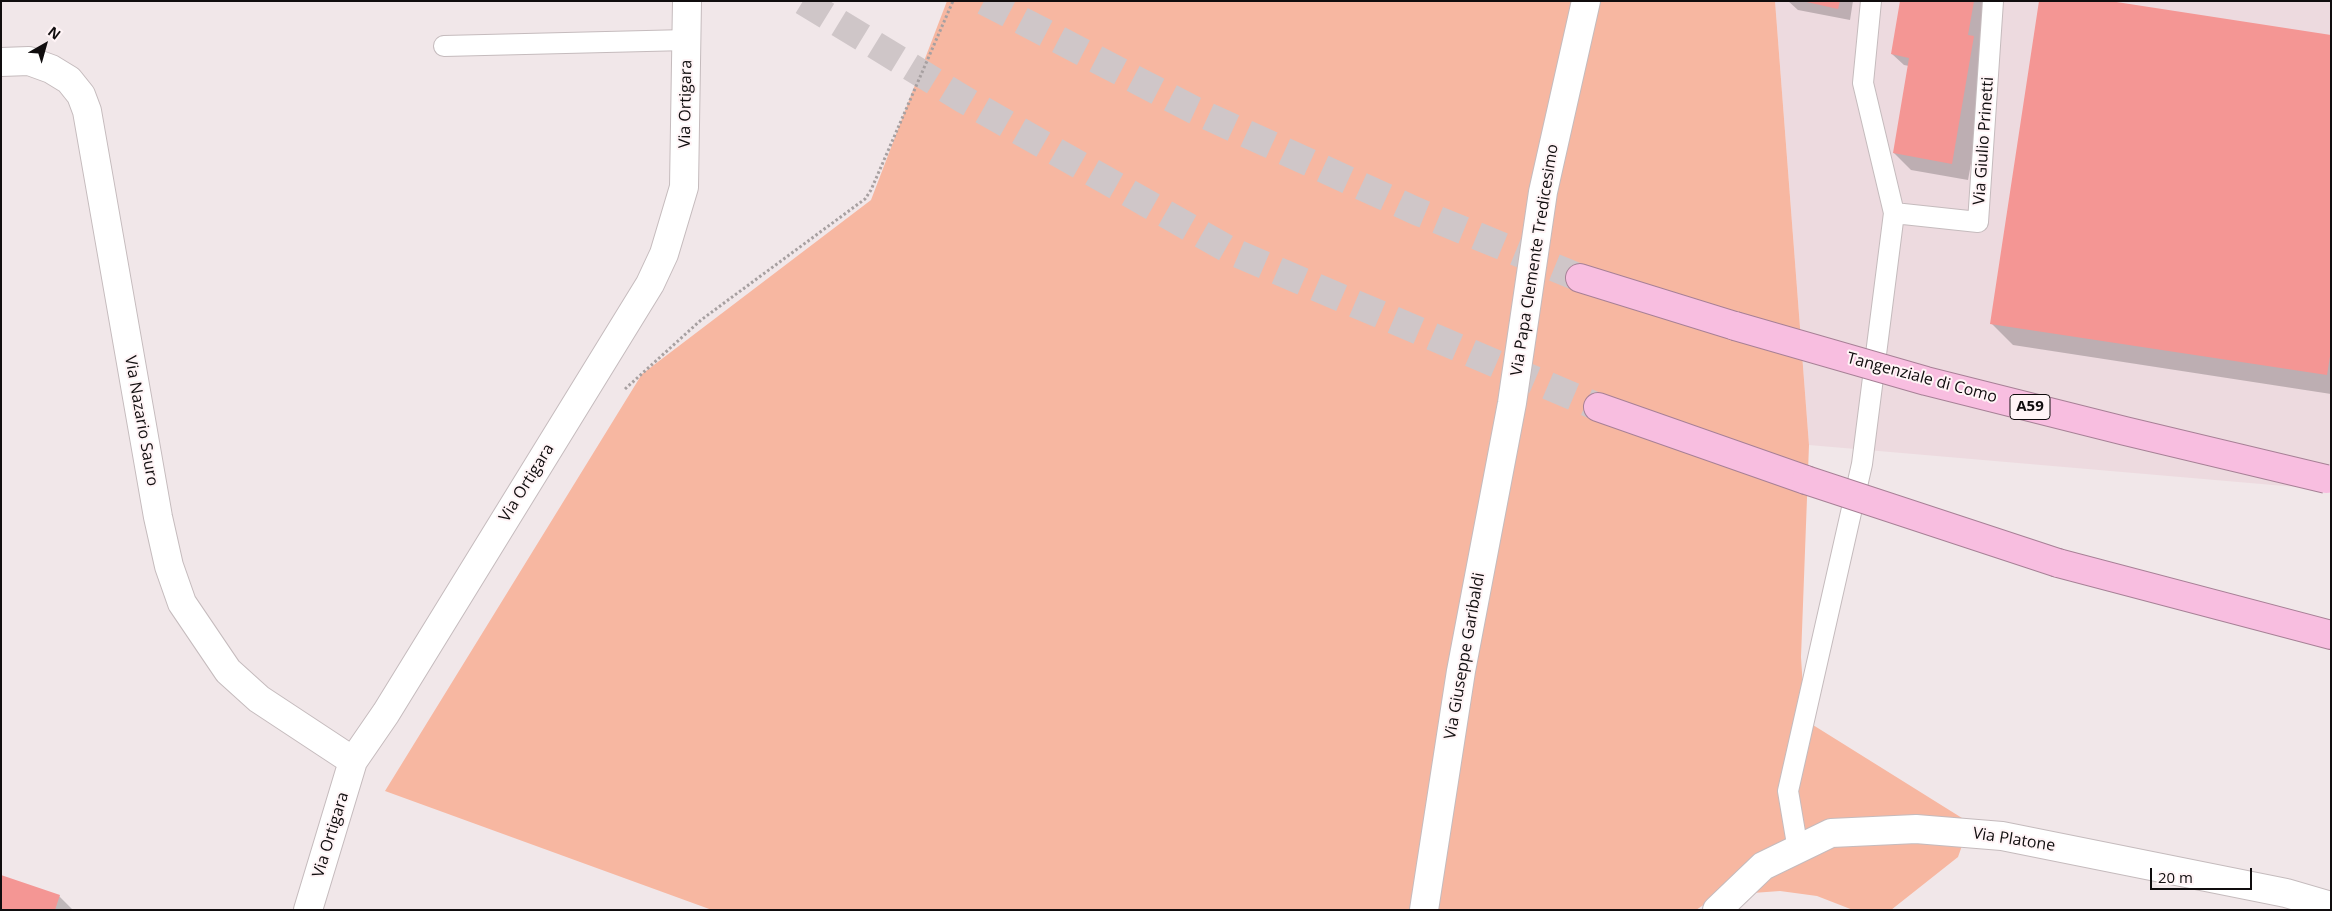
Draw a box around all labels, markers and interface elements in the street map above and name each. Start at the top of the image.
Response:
north arrow [20,20,70,70]
text: N [44,22,65,44]
street label: Via Ortigara [676,60,696,148]
street label: Via Giulio Prinetti [1970,76,1998,206]
street label: Via Papa Clemente Tredicesimo [1507,143,1563,377]
street label: Tangenziale di Como [1845,349,1999,407]
street label: Via Nazario Sauro [120,354,162,488]
road number: A59 [2010,394,2050,420]
street label: Via Ortigara [495,440,559,526]
street label: Via Giuseppe Garibaldi [1441,571,1489,741]
street label: Via Ortigara [309,790,353,880]
street label: Via Platone [1971,824,2057,856]
scale bar [2152,858,2254,890]
text: 20 m [2158,867,2193,887]

